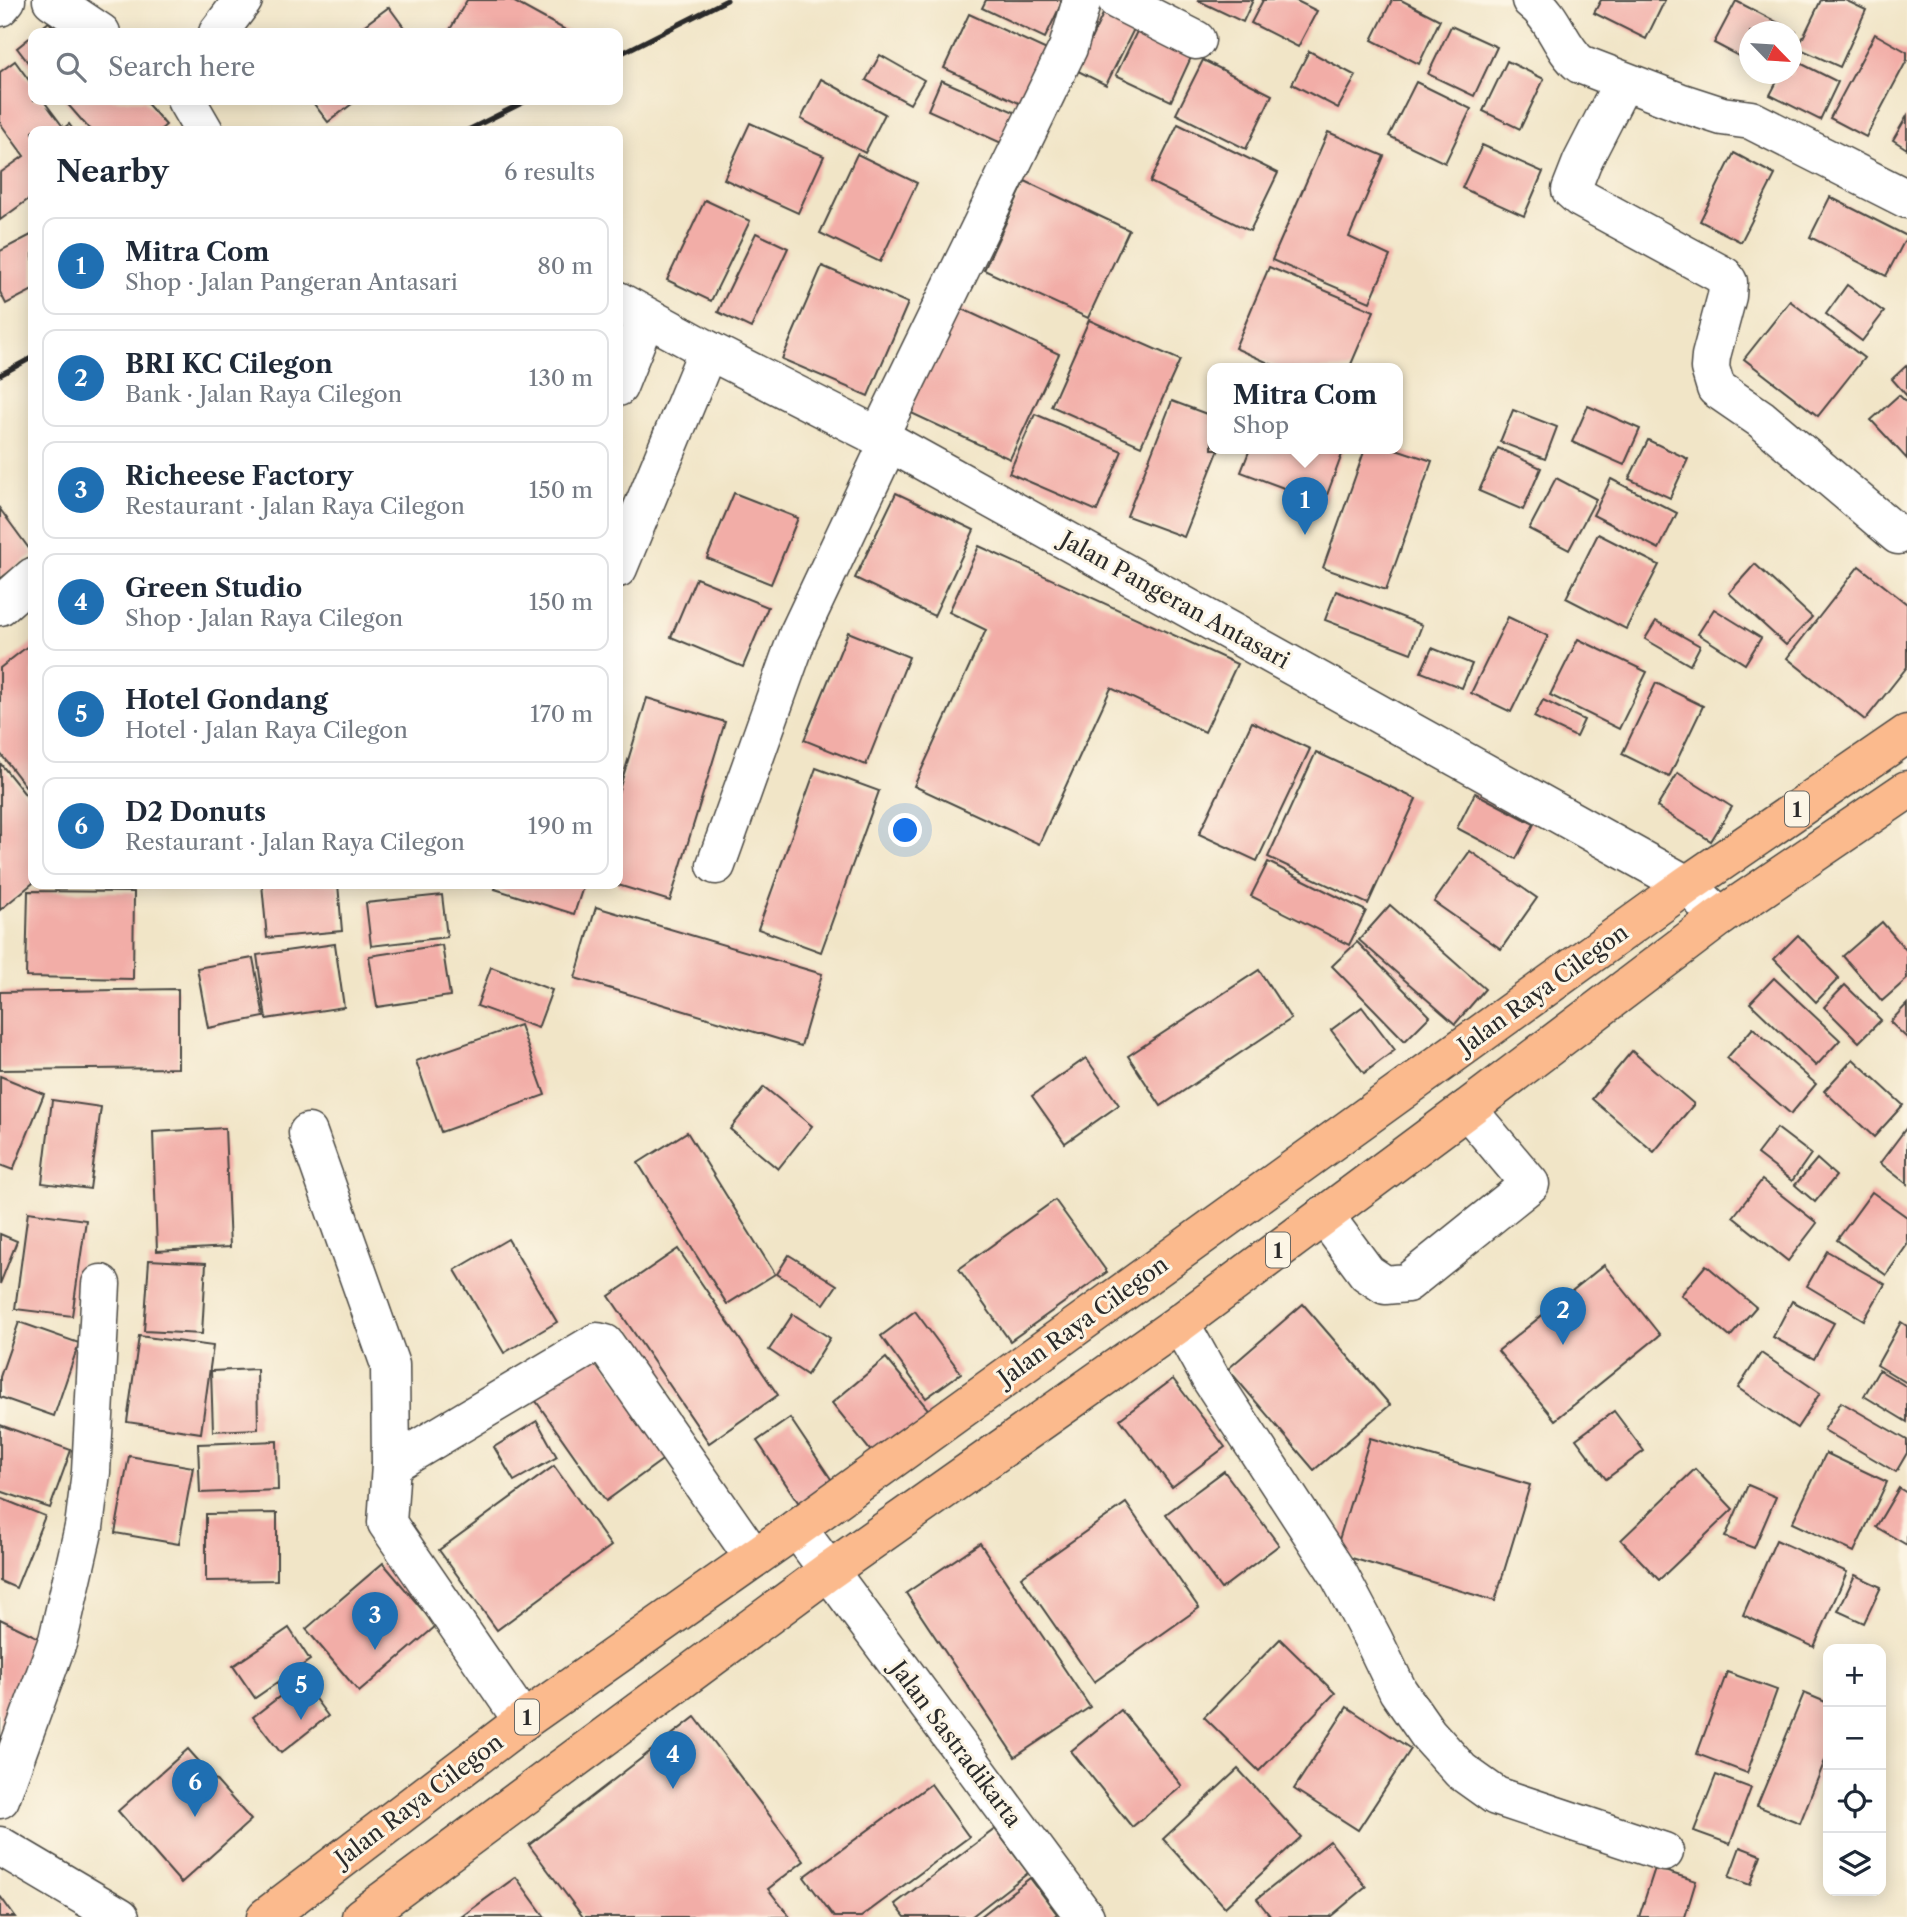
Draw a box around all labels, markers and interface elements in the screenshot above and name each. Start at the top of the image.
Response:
north arrow [1739,21,1802,84]
search box [28,28,623,105]
icon: search [52,48,90,86]
text: Search here [108,51,255,83]
text: Nearby [56,153,169,190]
text: 6 results [504,158,595,186]
text: Mitra Com [125,236,269,268]
text: 1 [76,252,86,280]
text: 80 m [537,252,593,280]
text: Shop · Jalan Pangeran Antasari [125,268,458,296]
text: BRI KC Cilegon [125,348,333,380]
popup [1207,363,1403,454]
text: 2 [74,364,88,392]
text: 130 m [529,364,593,392]
text: Mitra Com [1233,379,1377,411]
text: Bank · Jalan Raya Cilegon [125,380,402,408]
text: Shop [1233,411,1289,439]
text: Richeese Factory [125,460,353,492]
text: 3 [75,476,88,504]
text: 150 m [529,476,593,504]
pin: 1 [1282,477,1328,535]
text: Restaurant · Jalan Raya Cilegon [125,492,465,520]
street label: Jalan Pangeran Antasari [1053,524,1294,675]
text: Green Studio [125,572,302,604]
text: 4 [74,588,88,616]
text: 150 m [529,588,593,616]
text: Shop · Jalan Raya Cilegon [125,604,403,632]
text: Hotel Gondang [125,684,328,716]
text: 5 [75,700,87,728]
text: 170 m [530,700,593,728]
text: Hotel · Jalan Raya Cilegon [125,716,408,744]
road number: 1 [1785,792,1809,826]
text: D2 Donuts [125,796,266,828]
text: 6 [74,812,88,840]
text: 190 m [528,812,593,840]
your location [888,813,922,847]
text: Restaurant · Jalan Raya Cilegon [125,828,465,856]
street label: Jalan Raya Cilegon [1450,918,1633,1062]
road number: 1 [1266,1232,1290,1268]
street label: Jalan Raya Cilegon [990,1250,1173,1394]
pin: 2 [1540,1287,1586,1345]
pin: 3 [352,1592,398,1650]
map controls [1823,1644,1886,1896]
button: + [1823,1644,1886,1707]
street label: Jalan Sastradikarta [883,1653,1028,1833]
pin: 5 [278,1662,324,1720]
road number: 1 [515,1700,539,1734]
button: − [1823,1707,1886,1770]
street label: Jalan Raya Cilegon [327,1728,508,1874]
pin: 4 [650,1731,696,1789]
pin: 6 [172,1759,218,1817]
button: locate [1823,1770,1886,1833]
button: layers [1823,1833,1886,1896]

